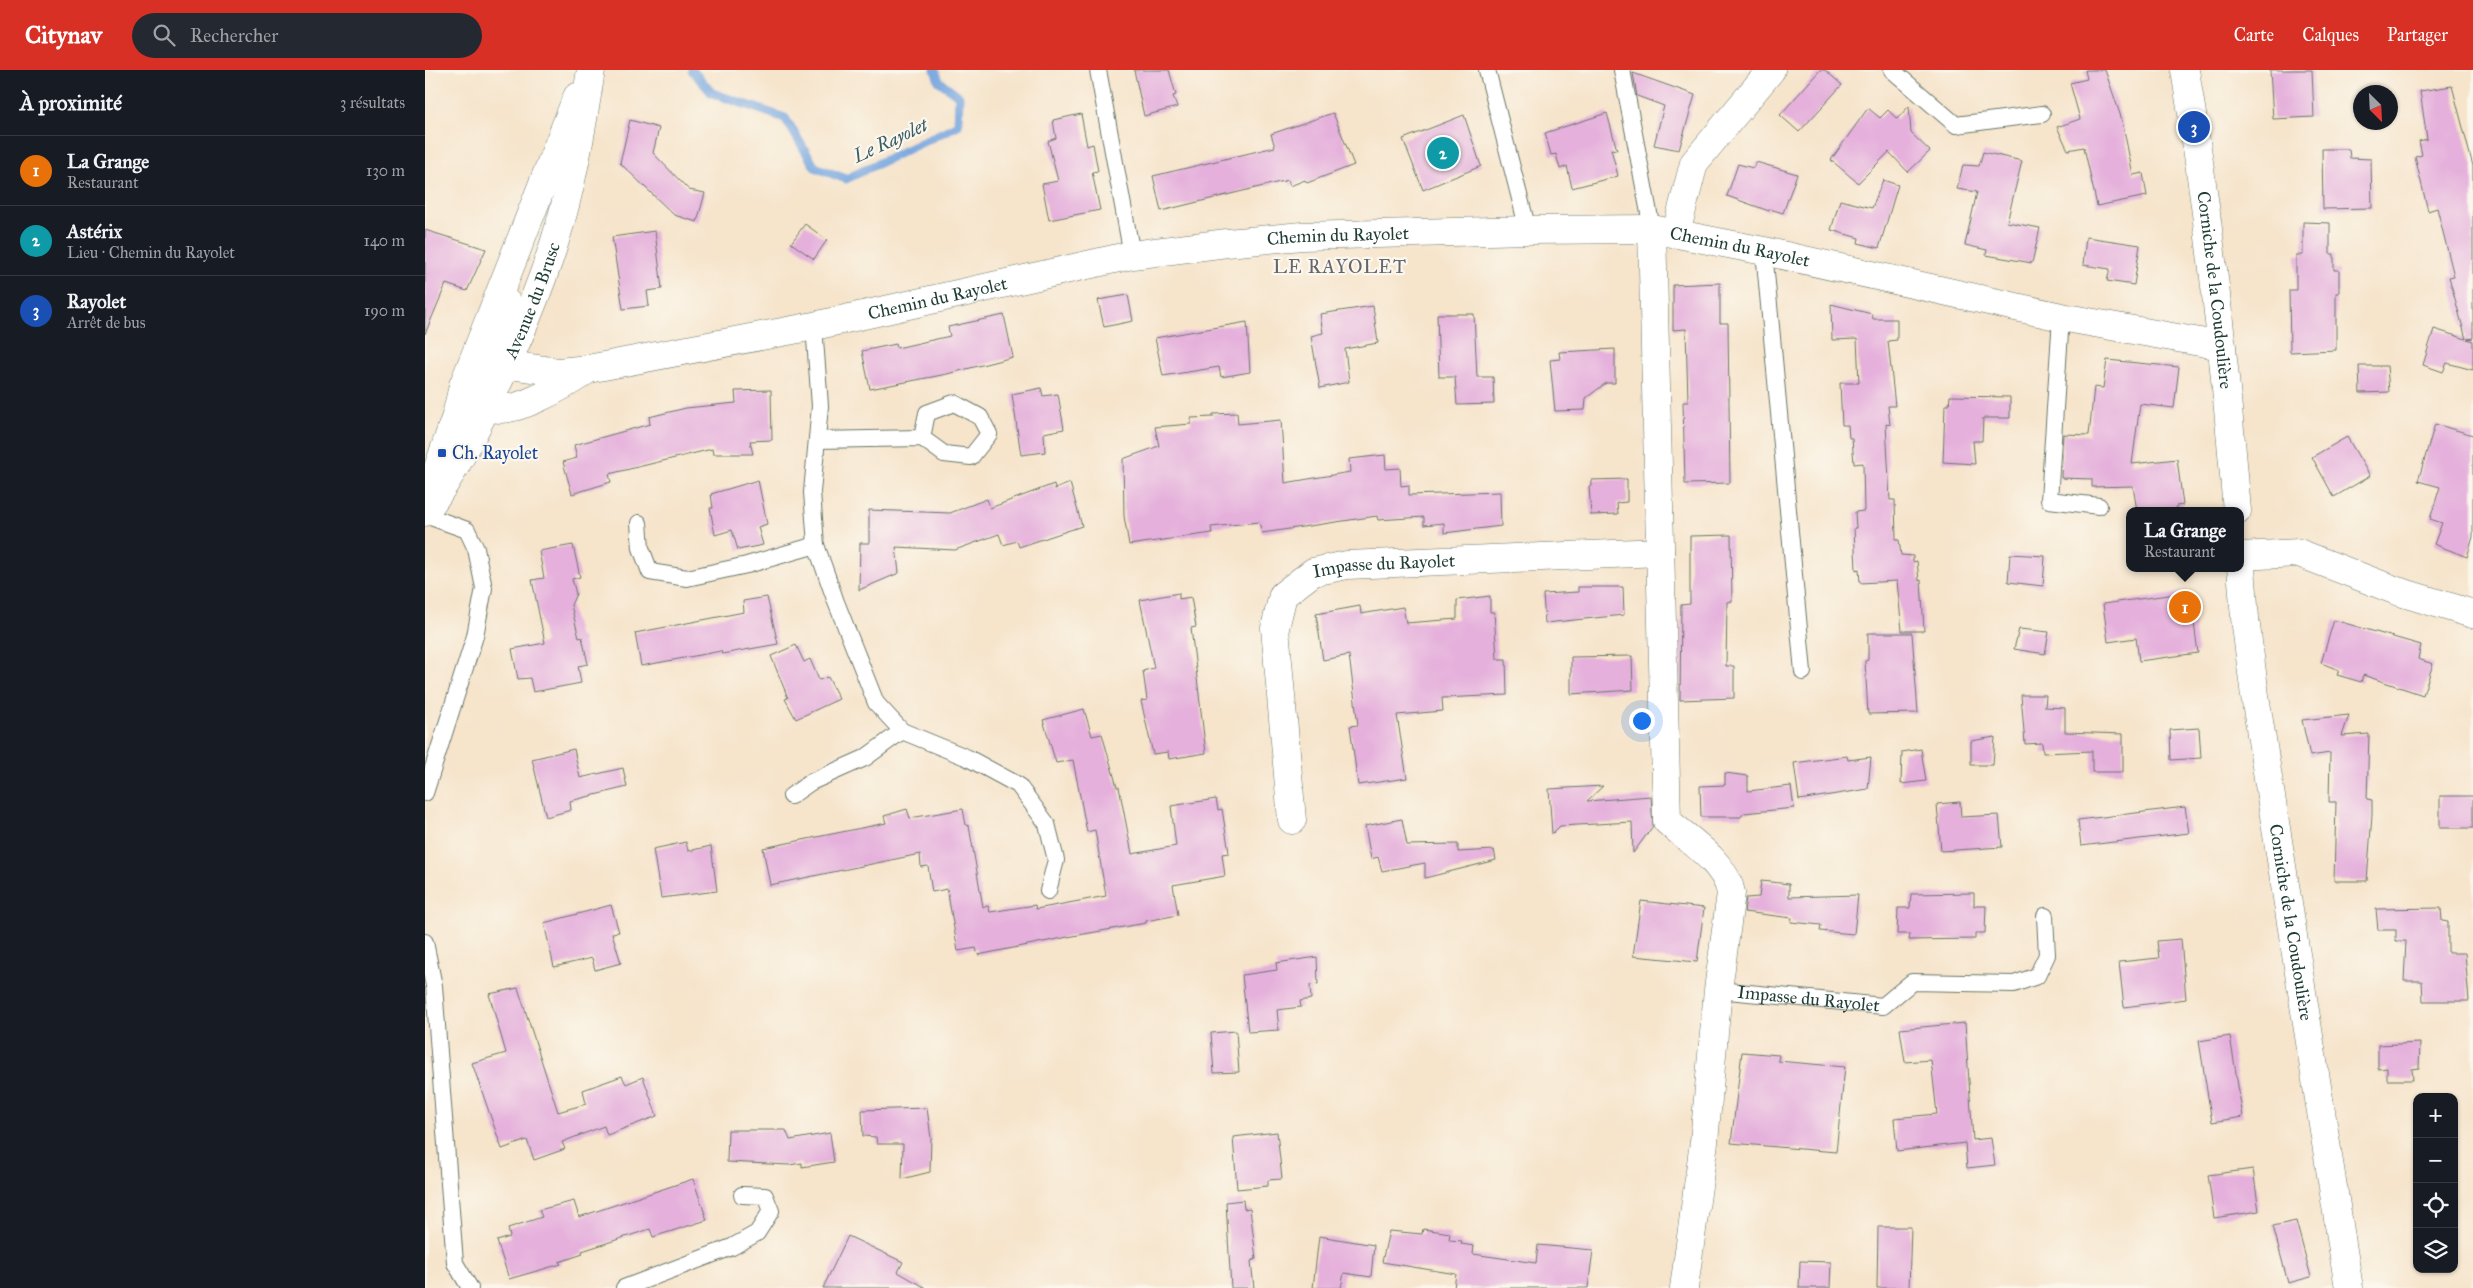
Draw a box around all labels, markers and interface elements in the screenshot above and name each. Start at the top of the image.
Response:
search box [132,13,482,58]
text: Citynav [25,20,102,50]
icon: search [150,21,178,49]
text: Rechercher [190,24,278,47]
text: Carte [2234,24,2274,46]
text: Calques [2302,24,2359,46]
text: Partager [2387,24,2448,46]
north arrow [2353,85,2398,130]
text: À proximité [20,90,122,116]
text: 3 résultats [340,93,405,112]
pin: 3 [2178,108,2210,146]
water label: Le Rayolet [848,113,932,168]
pin: 2 [1427,134,1459,172]
text: La Grange [67,150,149,173]
text: 1 [33,161,39,180]
text: 130 m [366,161,405,180]
text: Restaurant [67,173,139,192]
street label: Corniche de la Coudoulière [2192,190,2237,390]
text: Astérix [67,220,122,243]
street label: Chemin du Rayolet [1266,222,1410,250]
street label: Chemin du Rayolet [1668,222,1813,272]
text: 2 [32,231,40,250]
text: 140 m [364,231,405,250]
street label: Avenue du Brusc [499,239,565,363]
text: Lieu · Chemin du Rayolet [67,243,235,262]
district label: LE RAYOLET [1273,255,1407,278]
street label: Chemin du Rayolet [866,272,1010,325]
text: Rayolet [67,290,126,313]
text: 3 [33,301,39,320]
text: 190 m [364,301,405,320]
text: Arrêt de bus [67,313,146,332]
place label: Ch. Rayolet [452,442,539,464]
marker: Ch. Rayolet [436,447,448,459]
popup [2126,507,2244,572]
text: La Grange [2144,519,2226,542]
text: Restaurant [2144,542,2216,561]
street label: Impasse du Rayolet [1311,549,1456,583]
pin: 1 [2169,588,2201,626]
your location [1629,708,1655,734]
street label: Corniche de la Coudoulière [2264,822,2317,1022]
street label: Impasse du Rayolet [1736,981,1881,1017]
map controls [2413,1093,2458,1273]
button: + [2413,1093,2458,1138]
button: − [2413,1138,2458,1183]
button: locate [2413,1183,2458,1228]
button: layers [2413,1228,2458,1273]

